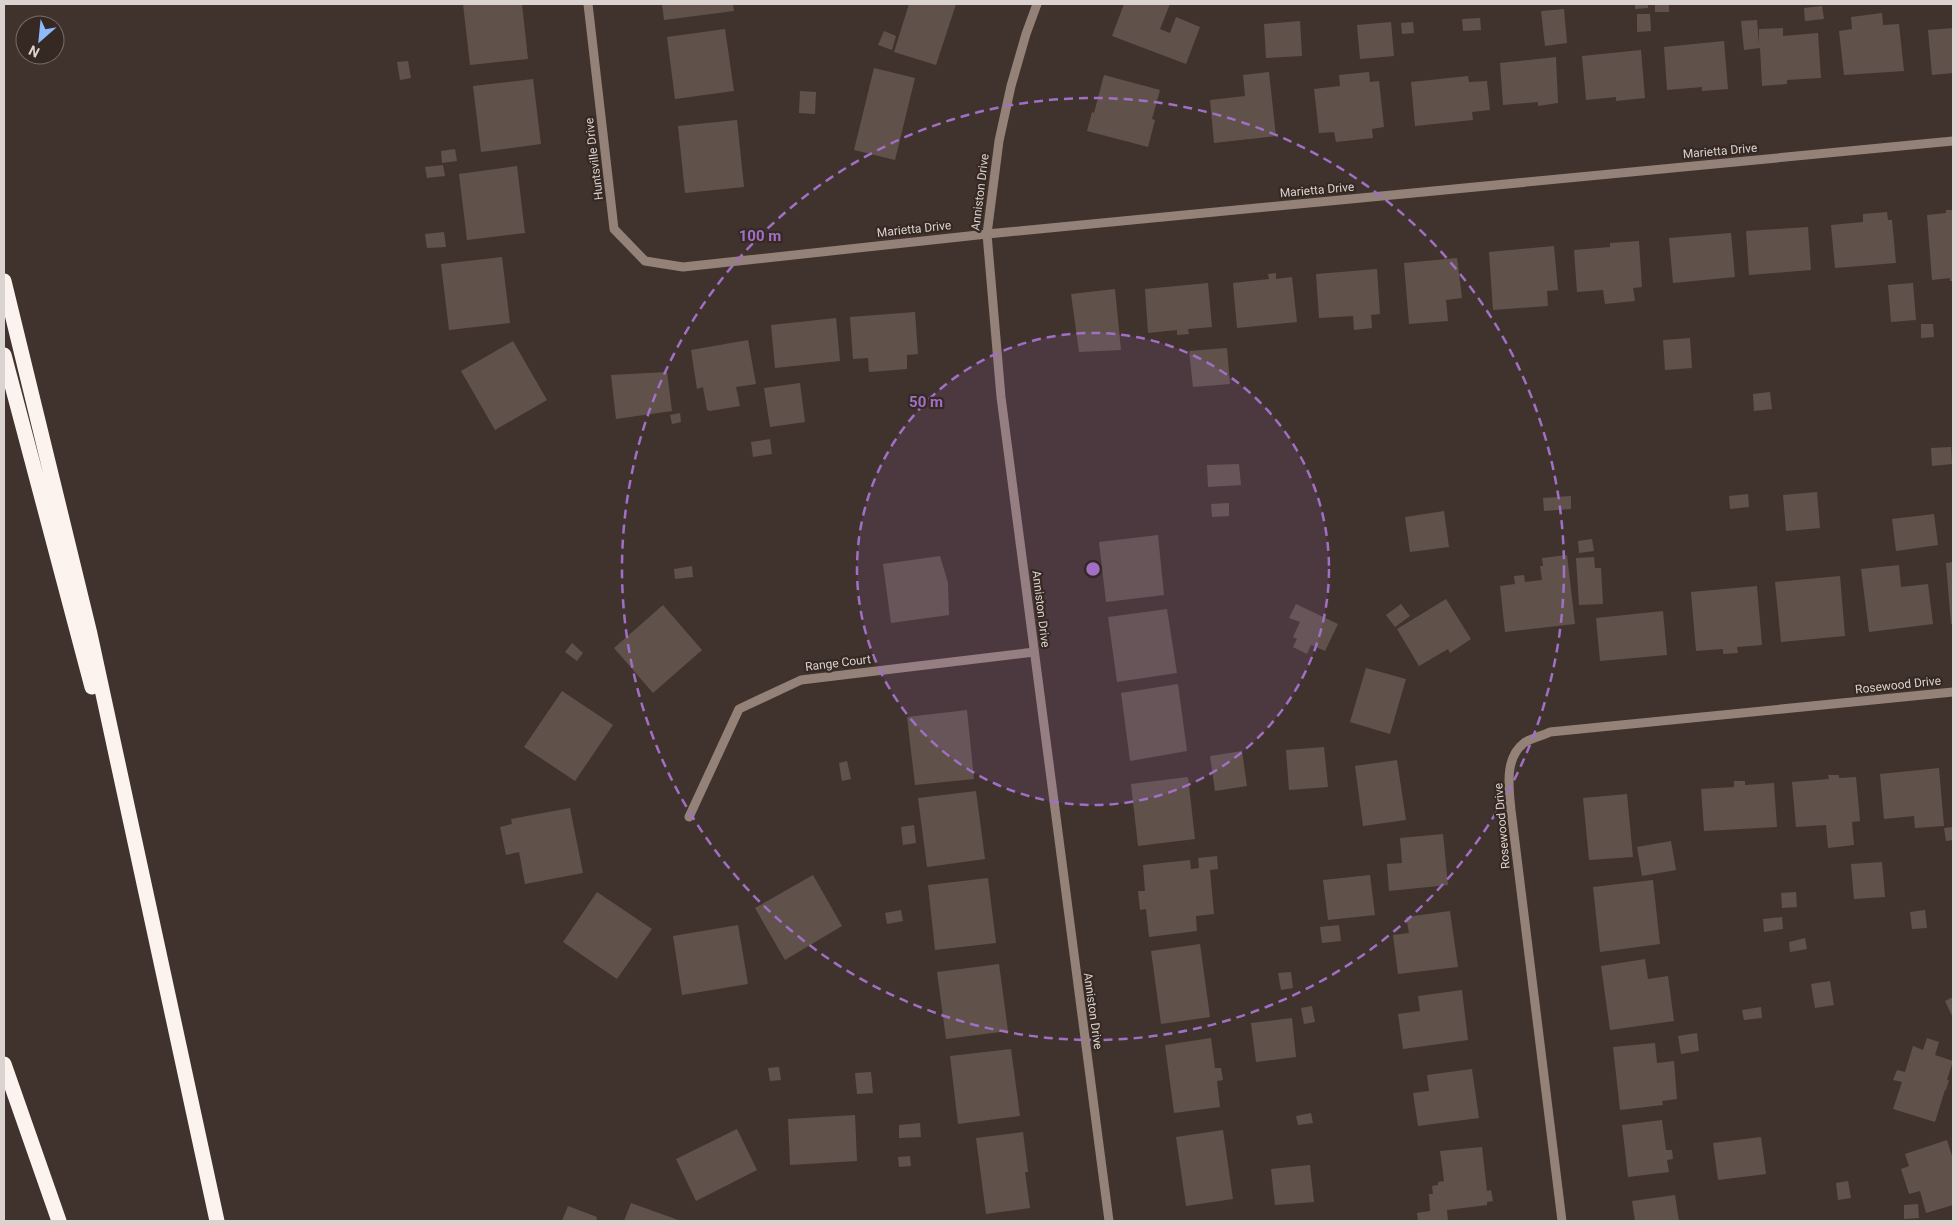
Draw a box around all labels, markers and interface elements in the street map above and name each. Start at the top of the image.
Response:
north arrow [15,15,65,65]
text: N [26,42,42,61]
street label: Huntsville Drive [582,117,606,201]
street label: Marietta Drive [1682,141,1758,161]
street label: Anniston Drive [968,153,992,231]
street label: Marietta Drive [1279,180,1355,200]
street label: Marietta Drive [876,218,952,240]
text: 100 m [739,227,781,245]
text: 50 m [909,393,943,411]
centre of rings [1084,560,1102,578]
street label: Anniston Drive [1029,570,1053,648]
street label: Range Court [804,652,872,674]
street label: Rosewood Drive [1854,674,1942,696]
street label: Rosewood Drive [1491,782,1513,870]
street label: Anniston Drive [1081,972,1105,1050]

